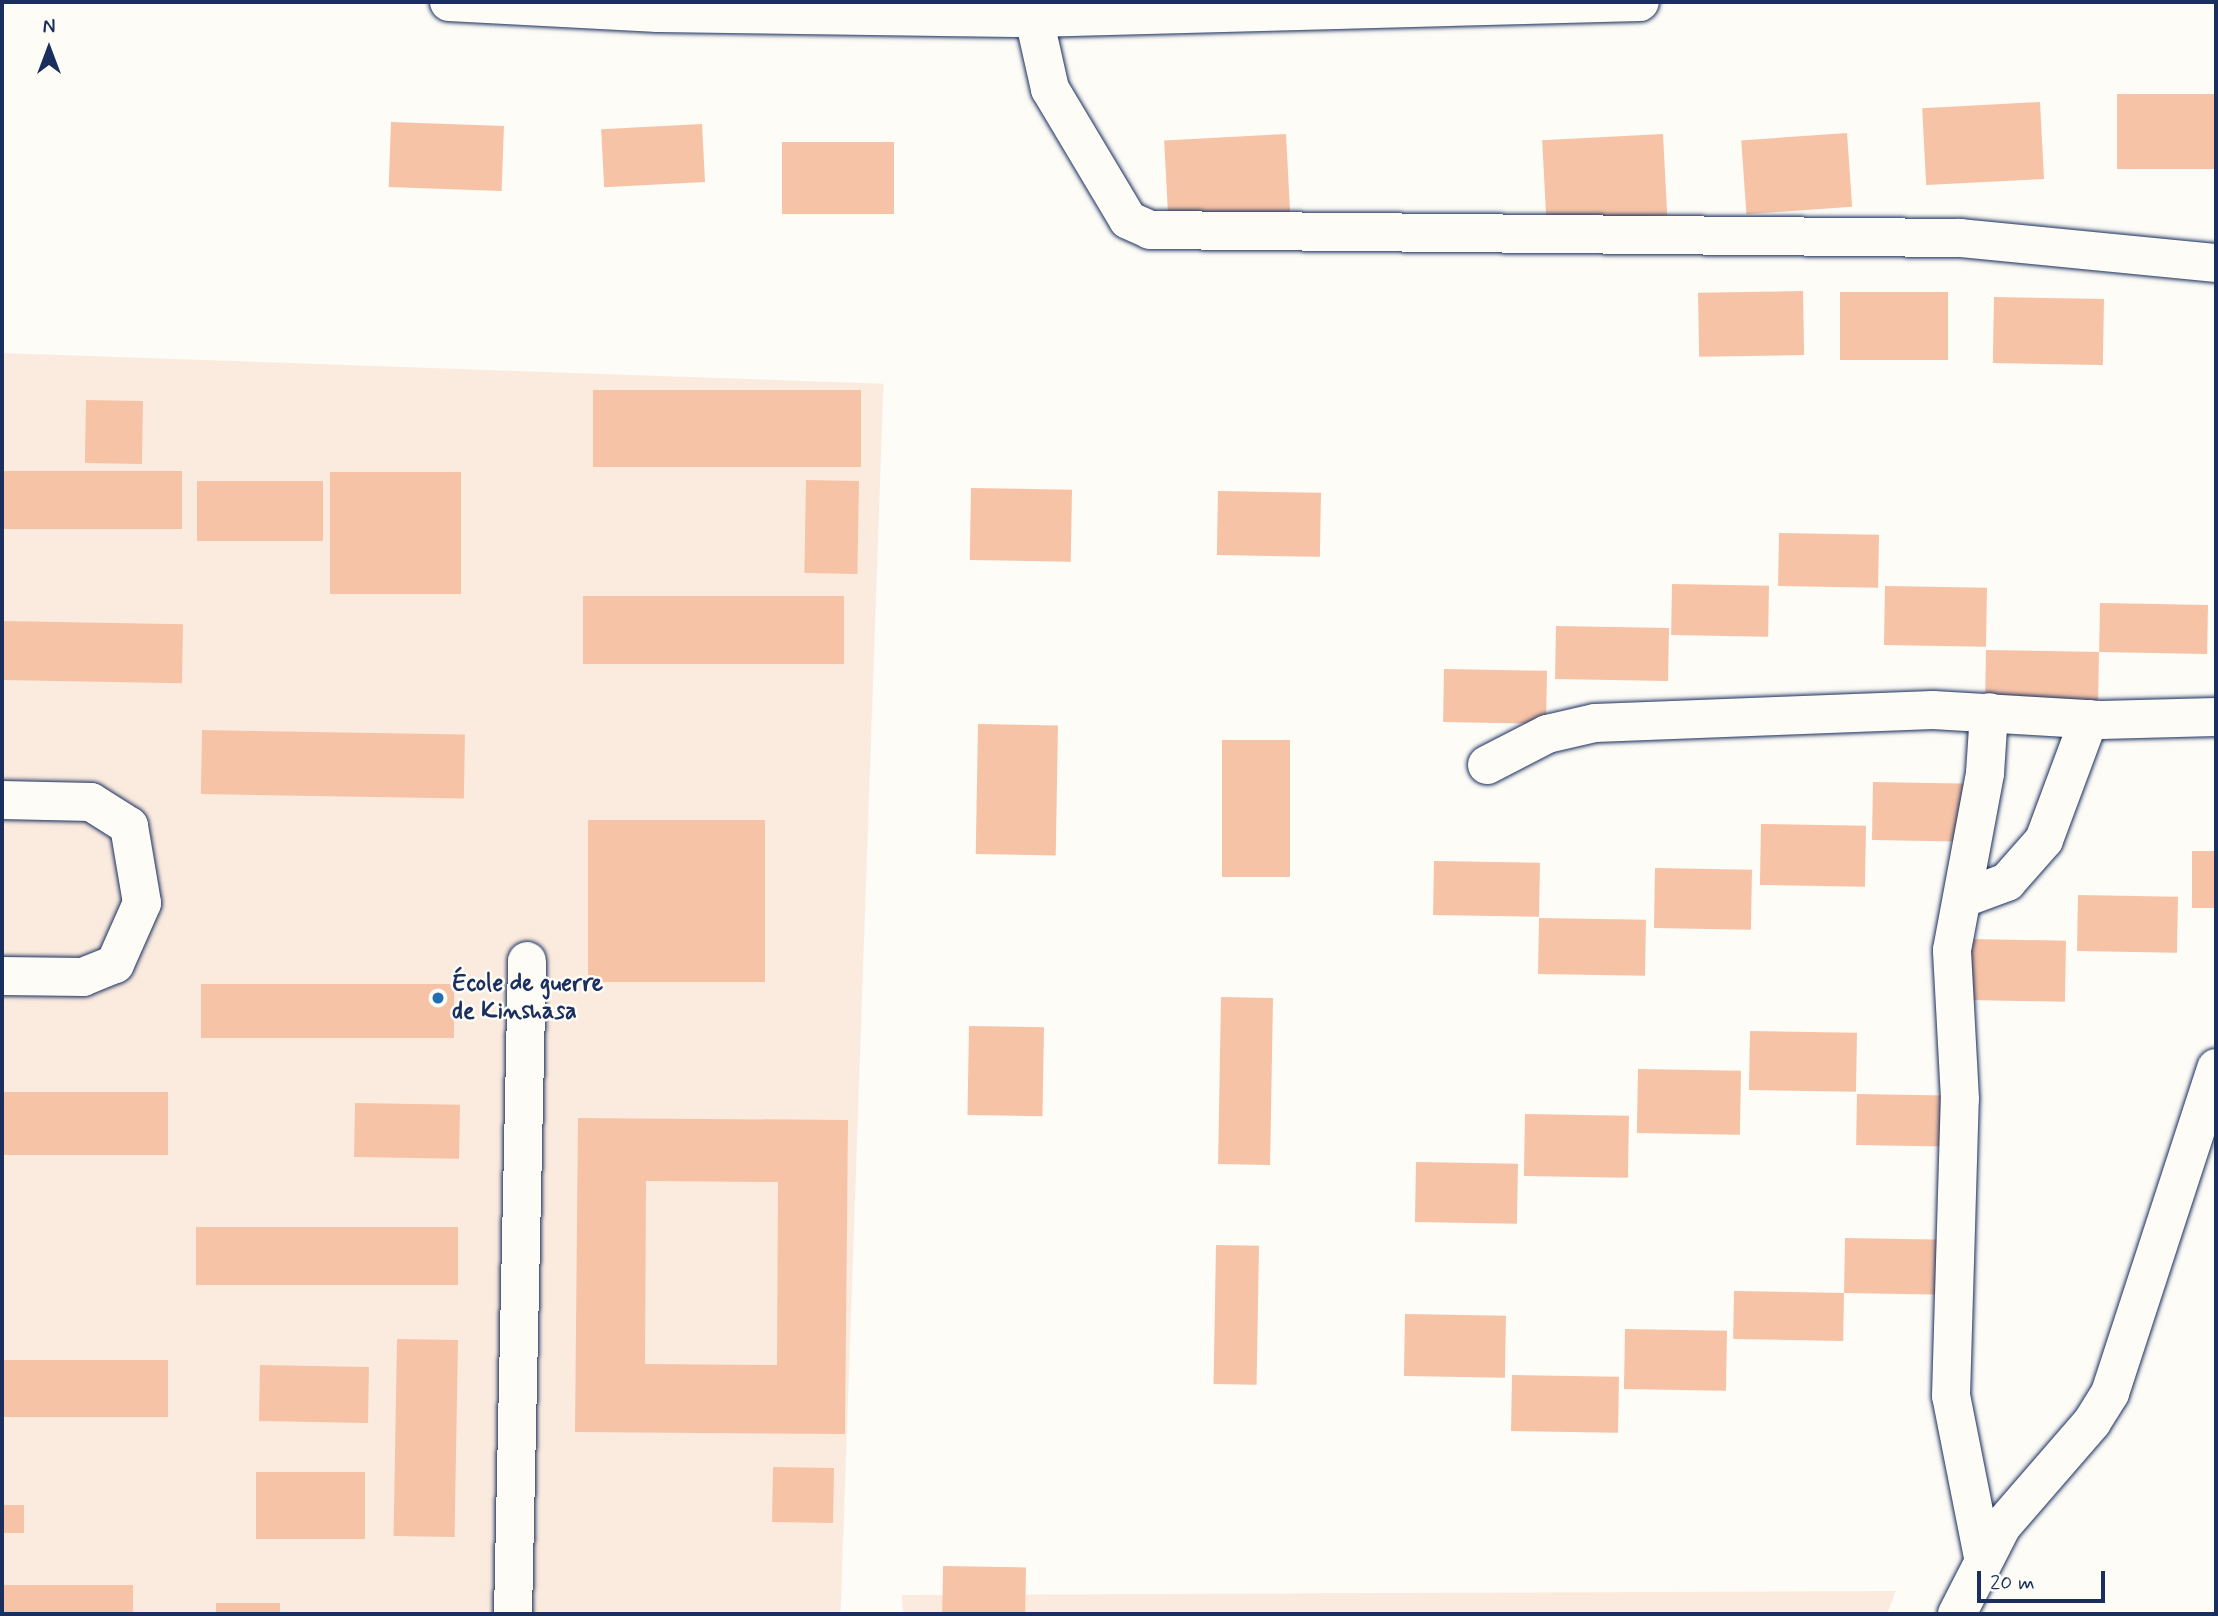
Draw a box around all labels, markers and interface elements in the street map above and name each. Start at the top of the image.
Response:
north arrow [14,14,84,84]
text: N [43,15,55,40]
place label: École de guerre de Kinshasa [452,970,602,1026]
marker: École de guerre de Kinshasa [430,990,446,1006]
scale bar [1980,1556,2108,1600]
text: 20 m [1990,1569,2035,1597]

